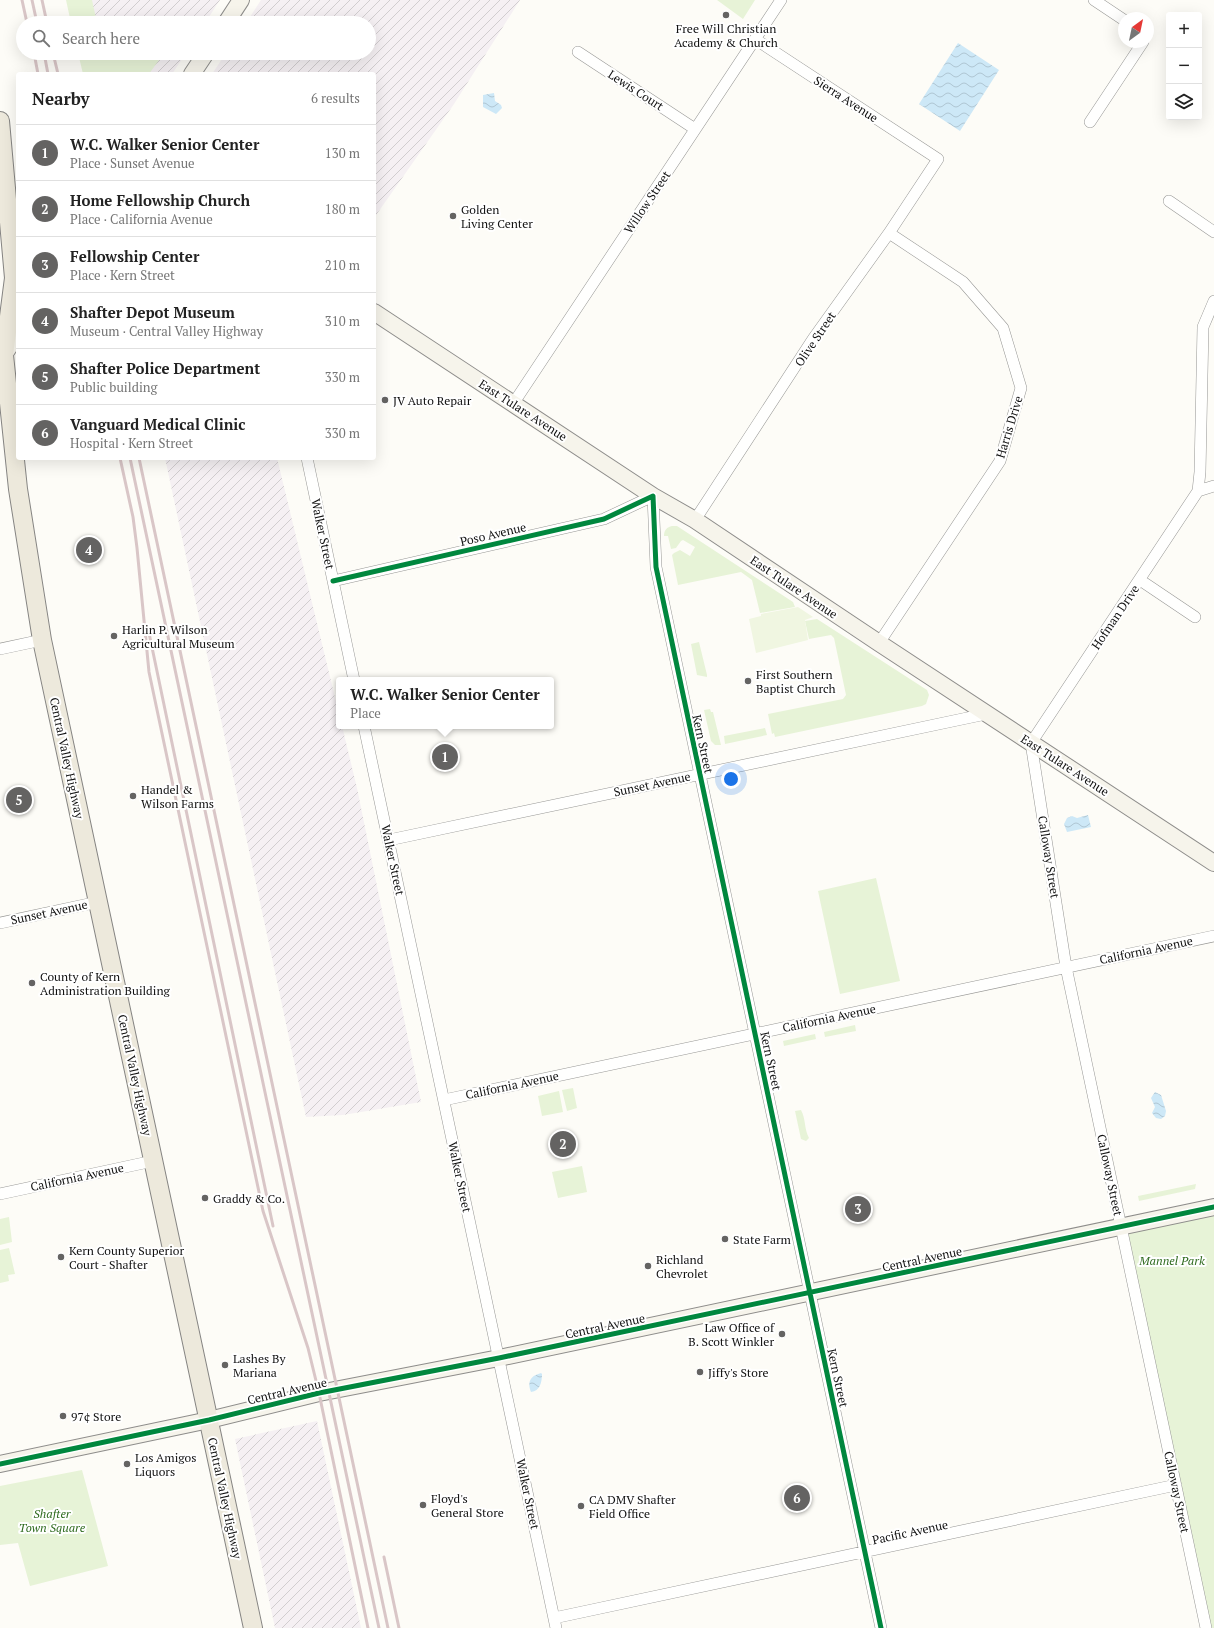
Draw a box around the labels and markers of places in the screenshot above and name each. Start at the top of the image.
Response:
marker: Free Will Christian Academy & Church [721,10,731,20]
place label: Free Will Christian Academy & Church [674,21,778,50]
place label: Golden Living Center [461,202,533,231]
marker: Golden Living Center [448,211,458,221]
place label: JV Auto Repair [393,393,472,408]
marker: JV Auto Repair [380,395,390,405]
pin: 4 [76,535,102,565]
place label: Harlin P. Wilson Agricultural Museum [122,622,235,651]
marker: Harlin P. Wilson Agricultural Museum [109,631,119,641]
place label: First Southern Baptist Church [756,667,836,696]
marker: First Southern Baptist Church [743,676,753,686]
pin: 1 [432,742,458,772]
place label: Handel & Wilson Farms [141,782,214,811]
pin: 5 [6,785,32,815]
marker: Handel & Wilson Farms [128,791,138,801]
place label: County of Kern Administration Building [40,969,171,998]
marker: County of Kern Administration Building [27,978,37,988]
pin: 2 [550,1129,576,1159]
place label: Graddy & Co. [213,1191,285,1206]
marker: Graddy & Co. [200,1193,210,1203]
pin: 3 [845,1194,871,1224]
place label: State Farm [733,1232,792,1247]
marker: State Farm [720,1234,730,1244]
place label: Kern County Superior Court - Shafter [69,1243,184,1272]
marker: Kern County Superior Court - Shafter [56,1252,66,1262]
place label: Richland Chevrolet [656,1252,709,1281]
marker: Richland Chevrolet [643,1261,653,1271]
place label: Law Office of B. Scott Winkler [688,1320,775,1349]
marker: Law Office of B. Scott Winkler [777,1329,787,1339]
place label: Lashes By Mariana [233,1351,286,1380]
marker: Lashes By Mariana [220,1360,230,1370]
place label: Jiffy's Store [708,1365,769,1380]
marker: Jiffy's Store [695,1367,705,1377]
place label: 97¢ Store [71,1409,121,1424]
marker: 97¢ Store [58,1411,68,1421]
place label: Los Amigos Liquors [135,1450,196,1479]
marker: Los Amigos Liquors [122,1459,132,1469]
pin: 6 [784,1483,810,1513]
place label: Floyd's General Store [431,1491,504,1520]
place label: CA DMV Shafter Field Office [589,1492,676,1521]
marker: Floyd's General Store [418,1500,428,1510]
marker: CA DMV Shafter Field Office [576,1501,586,1511]

